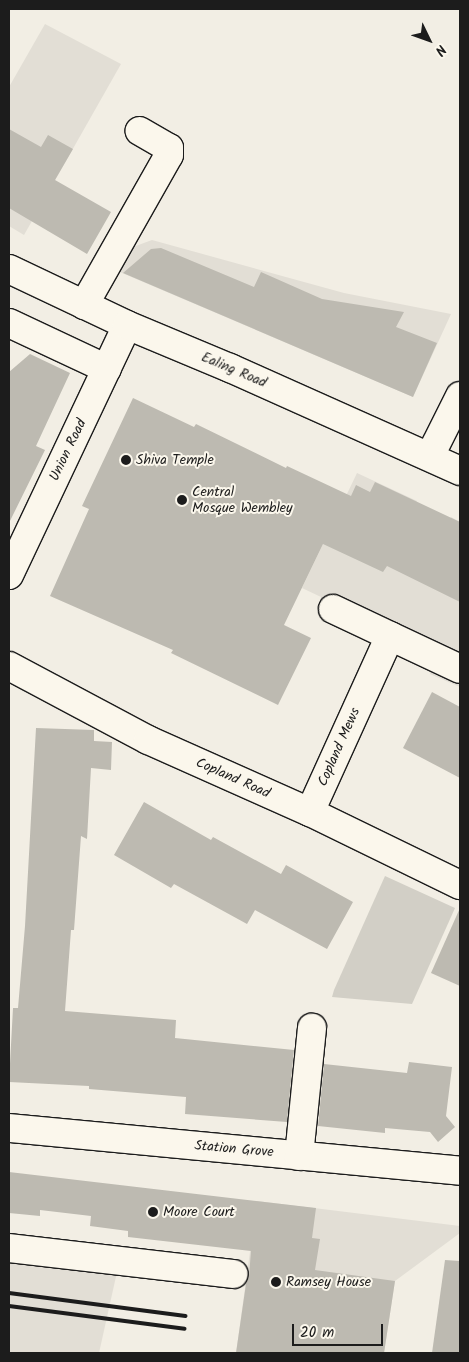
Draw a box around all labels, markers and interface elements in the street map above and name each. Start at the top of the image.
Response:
north arrow [404,15,454,65]
text: N [429,39,451,61]
street label: Ealing Road [199,349,269,391]
street label: Union Road [46,416,90,484]
place label: Shiva Temple [136,452,214,468]
marker: Shiva Temple [120,454,132,466]
place label: Central Mosque Wembley [192,484,293,516]
marker: Central Mosque Wembley [176,494,188,506]
street label: Copland Mews [314,705,364,789]
street label: Copland Road [193,754,273,802]
street label: Station Grove [194,1137,274,1161]
place label: Moore Court [163,1204,235,1220]
marker: Moore Court [147,1206,159,1218]
place label: Ramsey House [286,1274,371,1290]
marker: Ramsey House [270,1276,282,1288]
scale bar [294,1314,385,1346]
text: 20 m [300,1321,334,1345]

